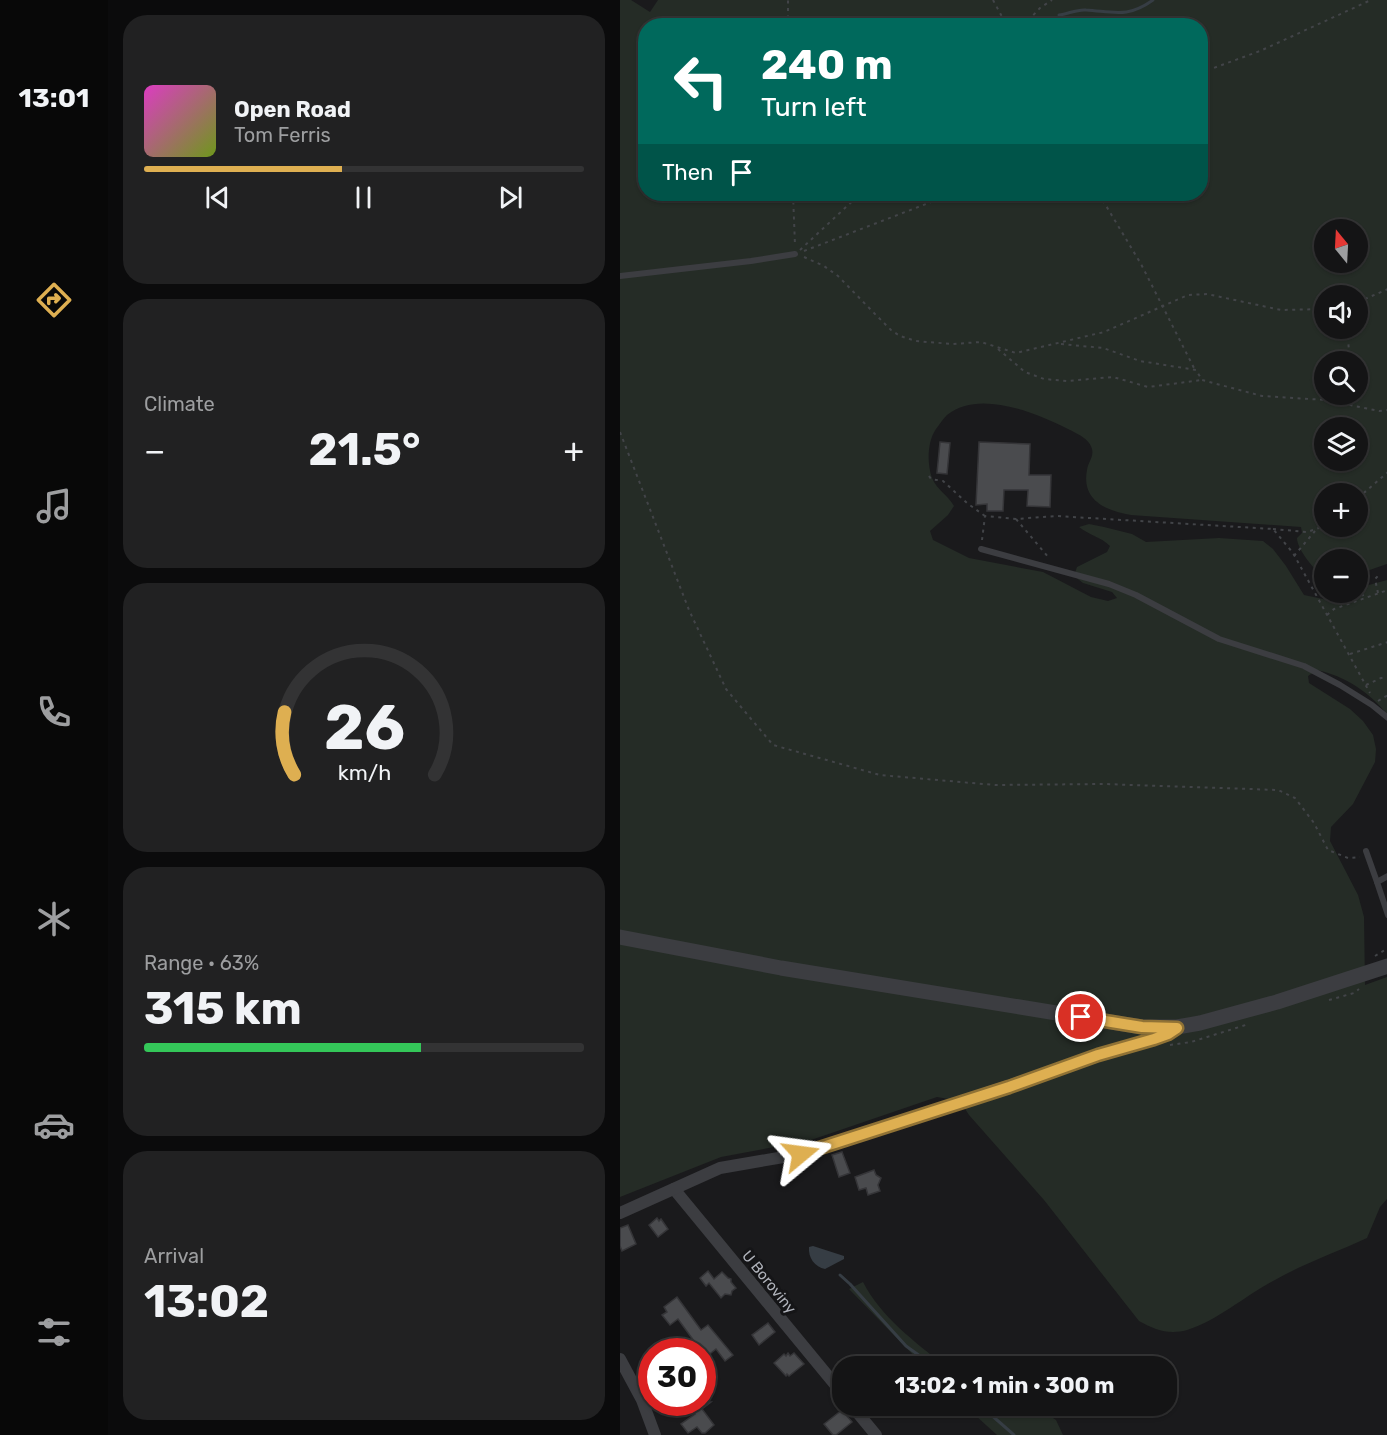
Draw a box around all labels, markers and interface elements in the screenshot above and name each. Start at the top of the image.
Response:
text: 240 m [761,40,893,90]
icon: left [662,42,740,120]
text: 13:01 [19,82,89,114]
text: Turn left [761,91,866,123]
text: Open Road [234,96,351,123]
text: Tom Ferris [234,123,331,147]
icon: arrive [725,156,758,189]
text: Then [662,159,713,186]
icon: previous [201,181,234,214]
icon: pause [347,181,380,214]
icon: next [494,181,527,214]
north arrow [1314,219,1368,273]
map controls [1314,219,1368,603]
icon: directions [33,279,75,321]
button: sound [1314,285,1368,339]
button: search [1314,351,1368,405]
text: Climate [144,392,215,416]
button: layers [1314,417,1368,471]
text: 21.5° [308,423,420,476]
text: − [144,431,165,470]
text: + [563,431,584,470]
button: + [1314,483,1368,537]
icon: music [33,485,75,527]
button: − [1314,549,1368,603]
icon: phone [33,691,75,733]
text: 26 [323,691,405,765]
text: km/h [337,760,391,785]
icon: climate [33,898,75,940]
text: Range · 63% [144,951,259,975]
text: 315 km [144,982,302,1035]
pin [1055,991,1106,1042]
icon: arrive [1064,1000,1097,1033]
icon: car [33,1104,75,1146]
position arrow [769,1122,833,1186]
text: Arrival [144,1244,204,1268]
street label: U Boroviny [738,1247,800,1317]
text: 13:02 [144,1275,269,1328]
icon: filters [33,1311,75,1353]
speed limit sign: 30 [638,1338,716,1416]
text: 13:02 · 1 min · 300 m [895,1372,1114,1399]

